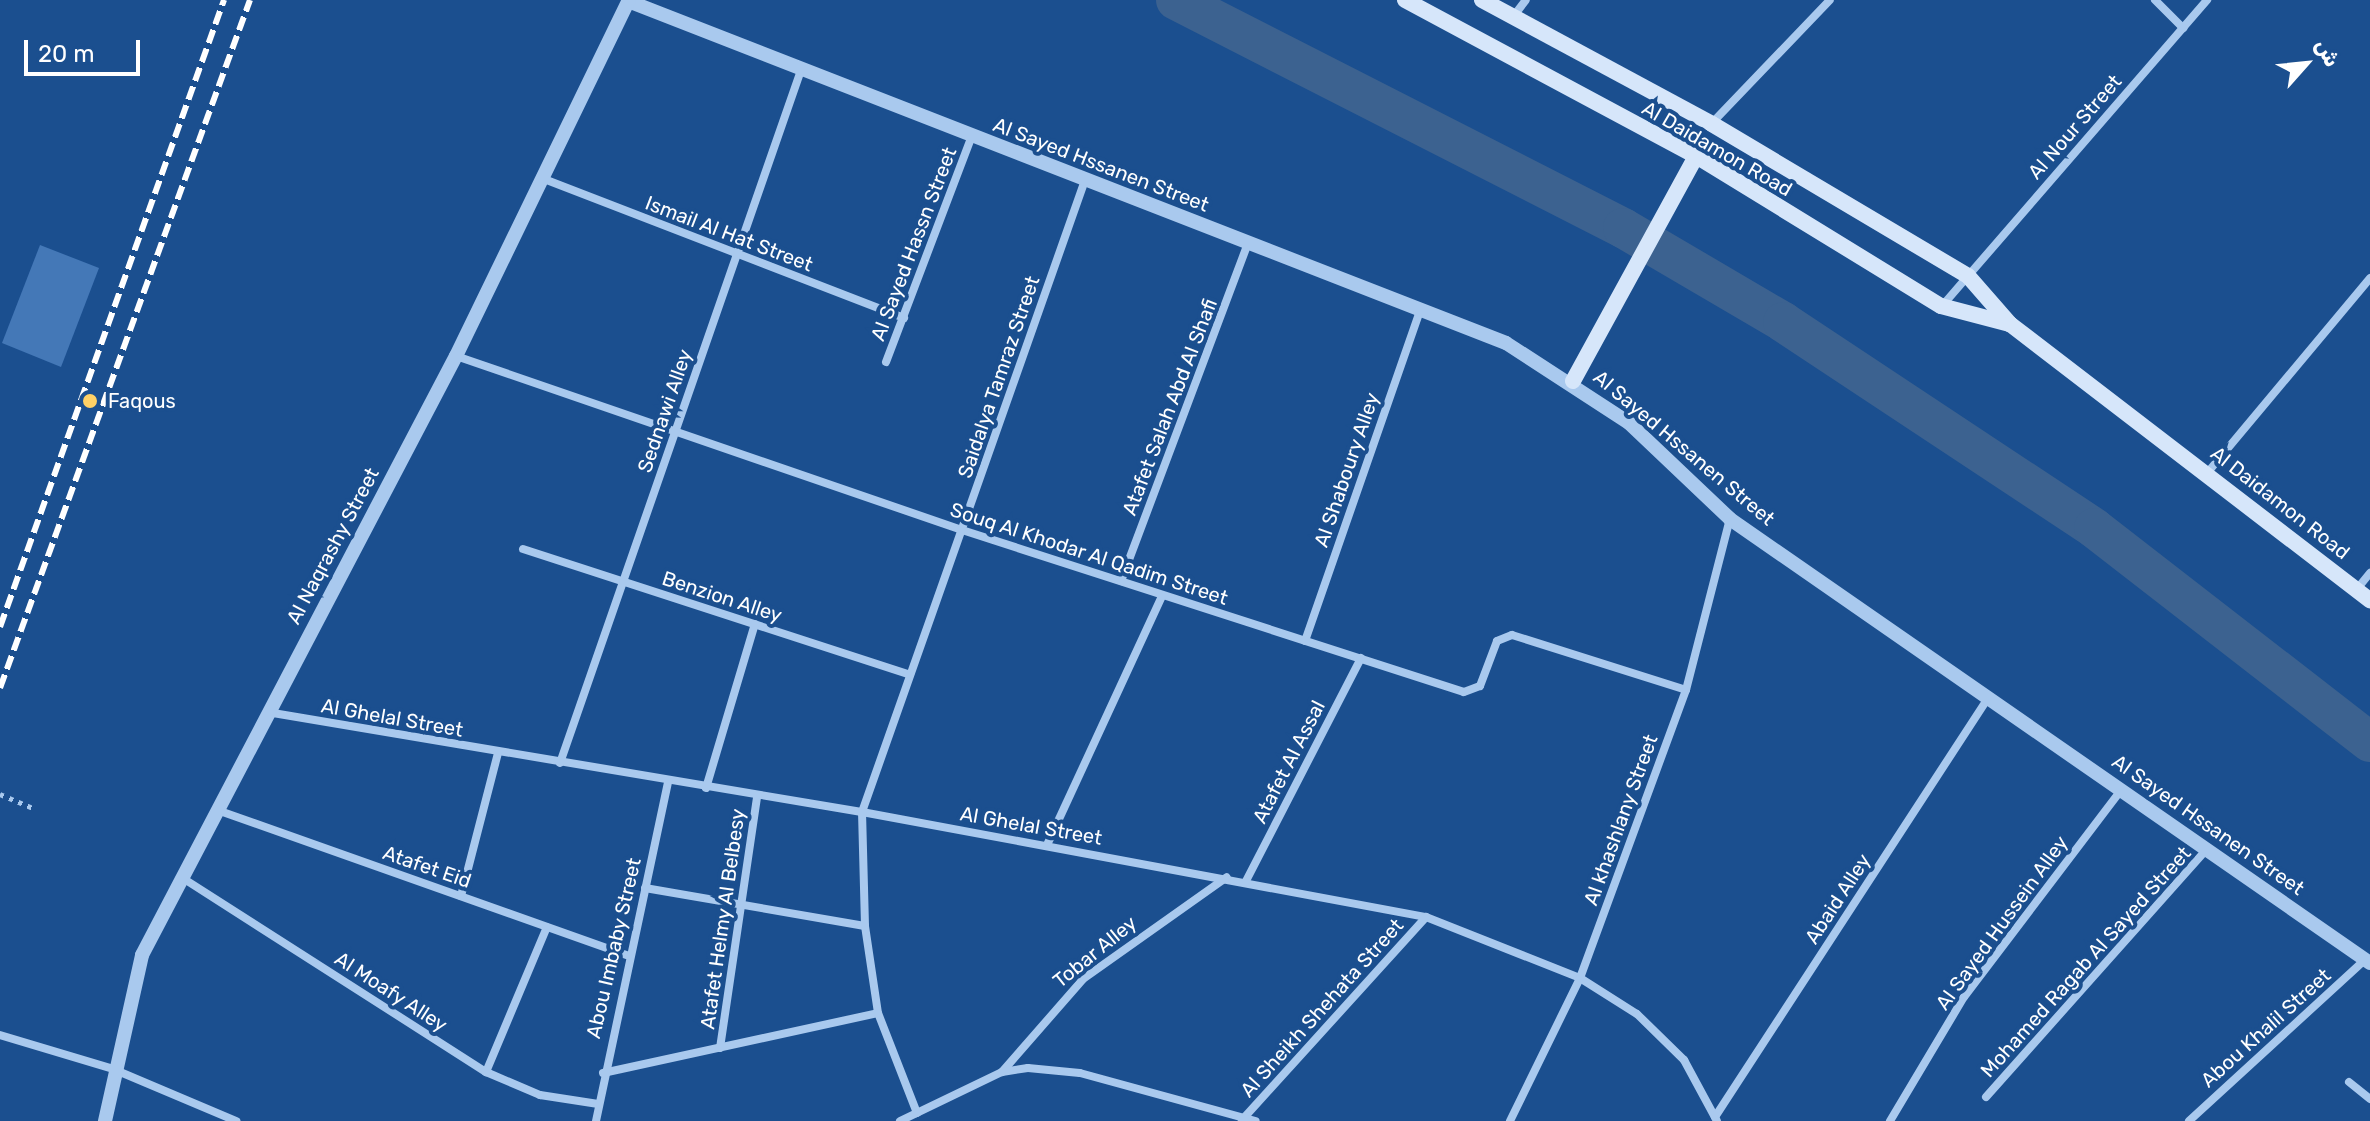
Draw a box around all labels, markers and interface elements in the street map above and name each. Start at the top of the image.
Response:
scale bar [28,24,144,74]
north arrow [2266,24,2346,104]
text: ش [2309,34,2346,71]
text: 20 m [38,40,95,68]
street label: Al Nour Street [2023,70,2127,184]
street label: Al Daidamon Road [1638,96,1796,202]
street label: Al Sayed Hssanen Street [990,113,1212,217]
street label: Al Sayed Hassn Street [866,144,962,344]
street label: Ismail Al Hat Street [642,191,816,277]
street label: Saidalya Tamraz Street [953,273,1045,481]
street label: Atafet Salah Abd Al Shafi [1117,295,1223,519]
street label: Sednawi Alley [633,346,697,476]
street label: Al Sayed Hssanen Street [1589,365,1779,531]
place label: Faqous [108,389,176,413]
street label: Al Shaboury Alley [1309,389,1385,551]
marker: Faqous [79,390,101,412]
street label: Al Daidamon Road [2206,441,2354,565]
street label: Al Naqrashy Street [281,463,385,629]
street label: Souq Al Khodar Al Qadim Street [946,497,1232,611]
street label: Benzion Alley [659,566,785,628]
street label: Al Ghelal Street [319,694,465,742]
street label: Atafet Al Assal [1247,696,1331,828]
street label: Al khashlany Street [1579,731,1663,909]
street label: Al Sayed Hssanen Street [2107,750,2309,900]
street label: Al Ghelal Street [958,802,1104,850]
street label: Atafet Helmy Al Belbesy [696,807,750,1031]
street label: Al Sayed Hussein Alley [1931,831,2073,1015]
street label: Atafet Eid [380,841,474,893]
street label: Mohamed Ragab Al Sayed Street [1976,841,2196,1083]
street label: Abaid Alley [1800,849,1876,949]
street label: Abou Imbaby Street [581,855,647,1041]
street label: Tobar Alley [1048,911,1142,993]
street label: Al Sheikh Shehata Street [1236,914,1408,1102]
street label: Al Moafy Alley [330,947,452,1037]
street label: Abou Khalil Street [2196,963,2336,1093]

